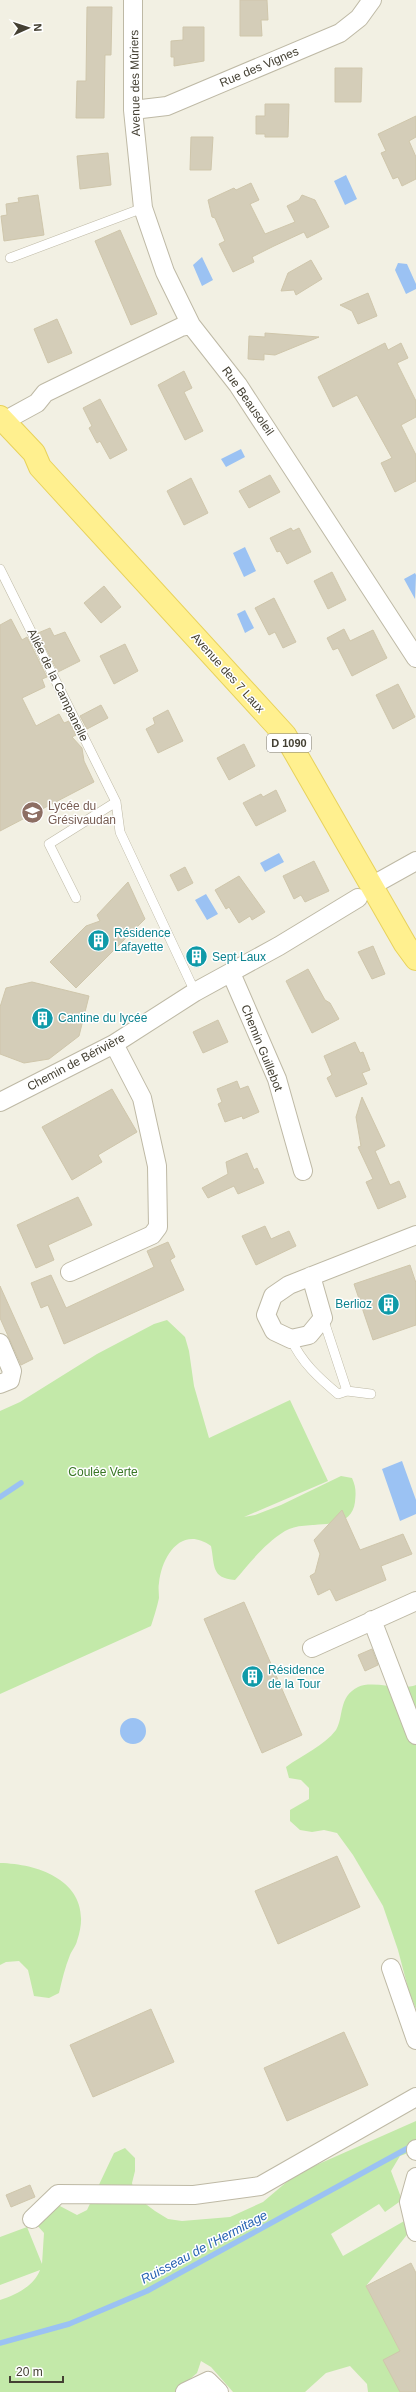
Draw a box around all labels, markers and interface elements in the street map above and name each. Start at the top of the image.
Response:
north arrow [8,8,48,48]
text: N [32,23,44,32]
street label: Avenue des Mûriers [127,30,143,136]
street label: Rue des Vignes [217,44,301,90]
street label: Rue Beausoleil [219,364,277,438]
street label: Allée de la Campanelle [25,626,91,744]
street label: Avenue des 7 Laux [188,630,268,716]
road number: D 1090 [267,734,311,752]
place label: Lycée du Grésivaudan [48,799,116,827]
school or university icon: Lycée du Grésivaudan [20,800,46,826]
place label: Résidence Lafayette [114,926,171,954]
building icon: Résidence Lafayette [85,927,111,953]
building icon: Sept Laux [183,944,209,970]
place label: Sept Laux [212,950,266,964]
street label: Chemin Guillebot [238,1003,286,1094]
building icon: Cantine du lycée [29,1005,55,1031]
place label: Cantine du lycée [58,1011,148,1025]
street label: Chemin de Bérivière [25,1030,128,1094]
building icon: Berlioz [375,1291,401,1317]
place label: Berlioz [335,1297,372,1311]
park label: Coulée Verte [68,1465,138,1479]
place label: Résidence de la Tour [268,1663,325,1691]
building icon: Résidence de la Tour [240,1664,266,1690]
water label: Ruisseau de l'Hermitage [138,2207,270,2287]
scale bar [10,2358,63,2384]
text: 20 m [16,2365,43,2379]

